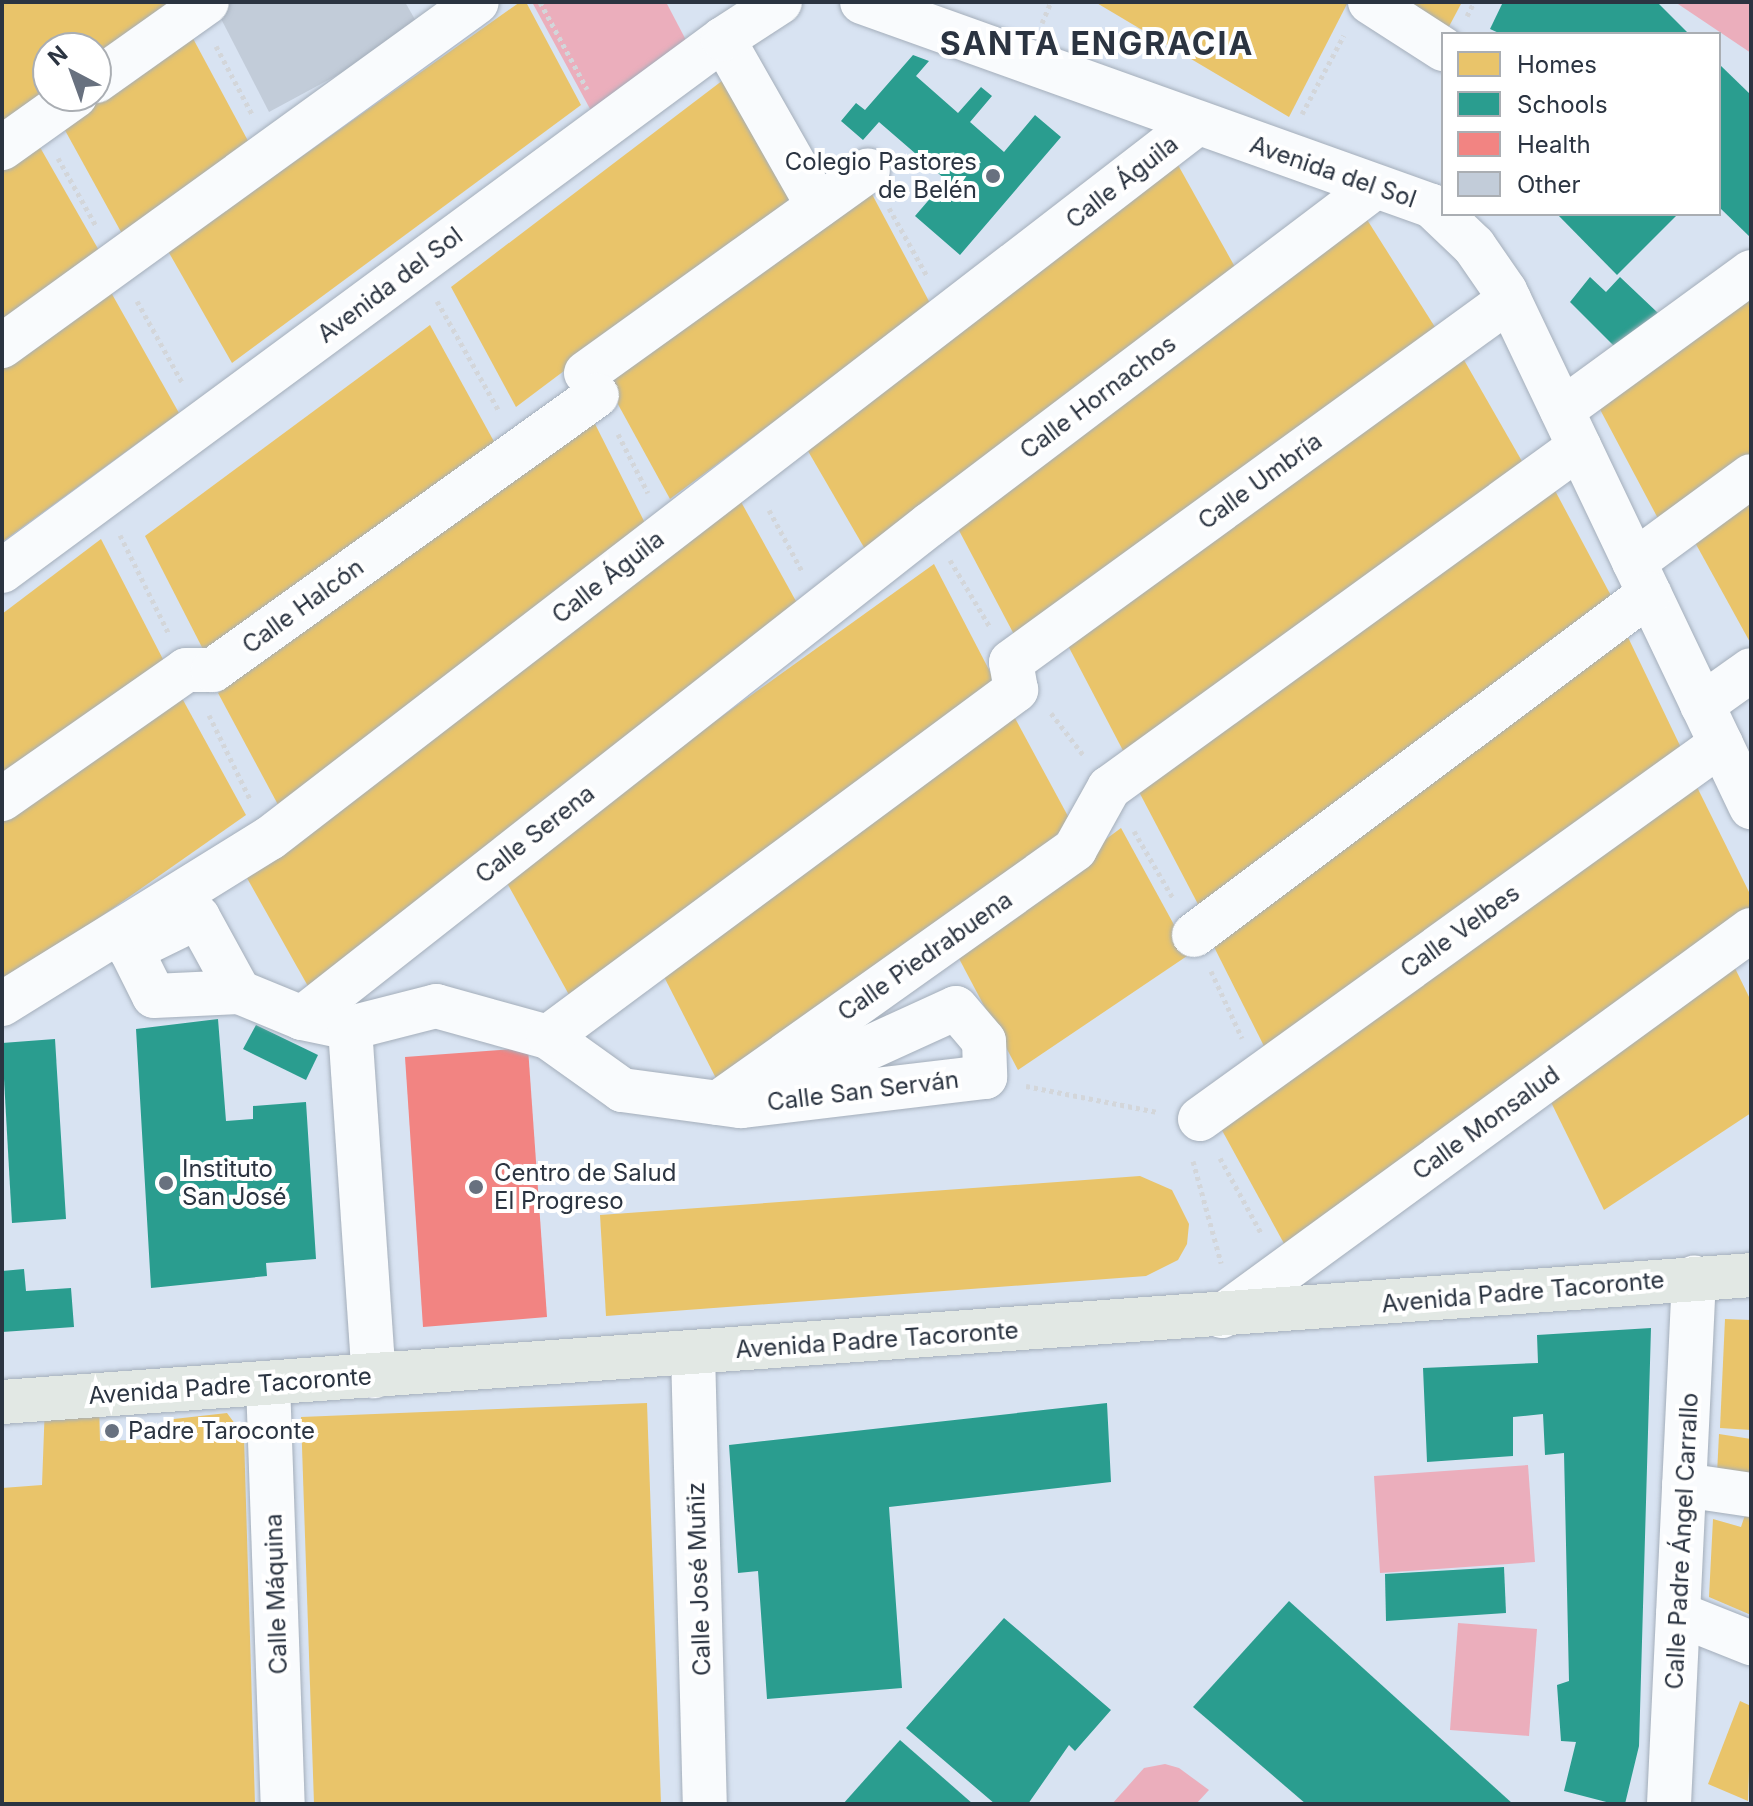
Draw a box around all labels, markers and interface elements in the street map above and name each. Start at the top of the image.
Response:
district label: SANTA ENGRACIA [940,25,1254,63]
north arrow [32,32,112,112]
legend [1441,32,1721,216]
text: N [43,40,72,71]
text: Homes [1517,50,1597,79]
text: Schools [1517,90,1608,119]
street label: Calle Águila [1060,129,1184,235]
street label: Avenida del Sol [1246,130,1420,214]
text: Health [1517,130,1591,159]
place label: Colegio Pastores de Belén [785,148,977,204]
marker: Colegio Pastores de Belén [984,167,1002,185]
text: Other [1517,170,1580,199]
street label: Avenida del Sol [312,221,468,349]
street label: Calle Hornachos [1014,329,1182,465]
street label: Calle Umbría [1193,427,1327,535]
street label: Calle Águila [546,524,670,630]
street label: Calle Halcón [237,552,369,660]
street label: Calle Serena [470,779,600,889]
street label: Calle Velbes [1395,878,1525,984]
street label: Calle Piedrabuena [832,885,1018,1027]
street label: Calle Monsalud [1407,1060,1565,1186]
street label: Calle San Serván [765,1065,961,1117]
place label: Instituto San José [182,1155,287,1211]
place label: Centro de Salud El Progreso [494,1159,676,1215]
marker: Instituto San José [157,1174,175,1192]
marker: Centro de Salud El Progreso [465,1176,487,1198]
street label: Avenida Padre Tacoronte [1380,1265,1666,1319]
street label: Avenida Padre Tacoronte [734,1316,1020,1364]
street label: Avenida Padre Tacoronte [87,1362,373,1410]
street label: Calle Padre Ángel Carrallo [1660,1392,1704,1690]
place label: Padre Taroconte [128,1417,315,1445]
marker: Padre Taroconte [103,1422,121,1440]
street label: Calle José Muñiz [681,1482,717,1676]
street label: Calle Máquina [259,1513,293,1675]

